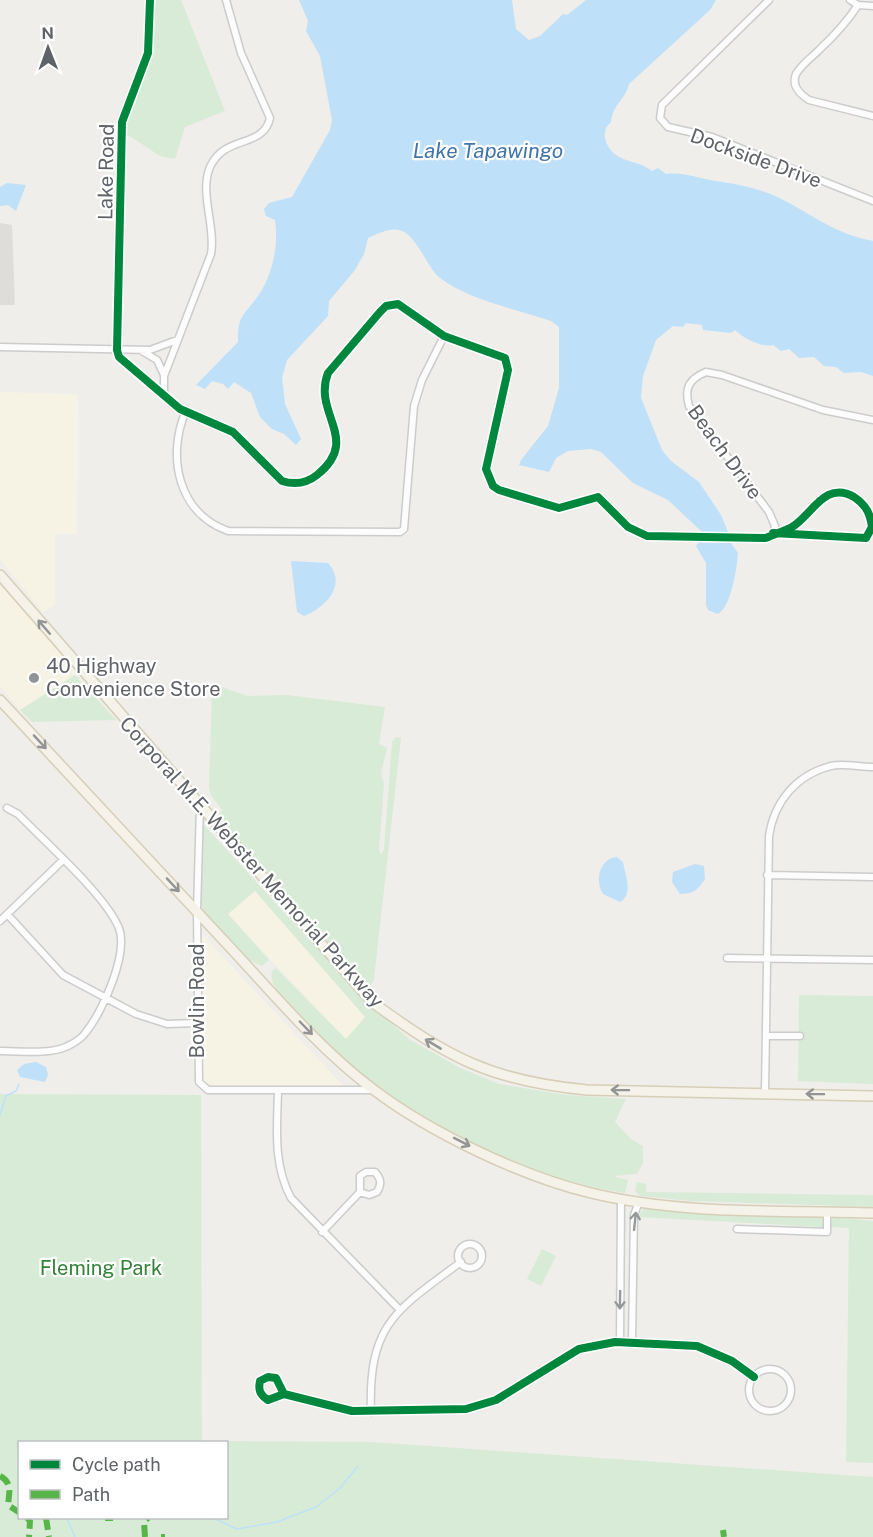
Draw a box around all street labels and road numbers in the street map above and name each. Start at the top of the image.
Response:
street label: Dockside Drive [687,123,825,193]
street label: Lake Road [93,124,119,220]
street label: Beach Drive [683,400,767,504]
street label: Corporal M.E. Webster Memorial Parkway [115,712,389,1013]
street label: Bowlin Road [185,943,209,1059]

